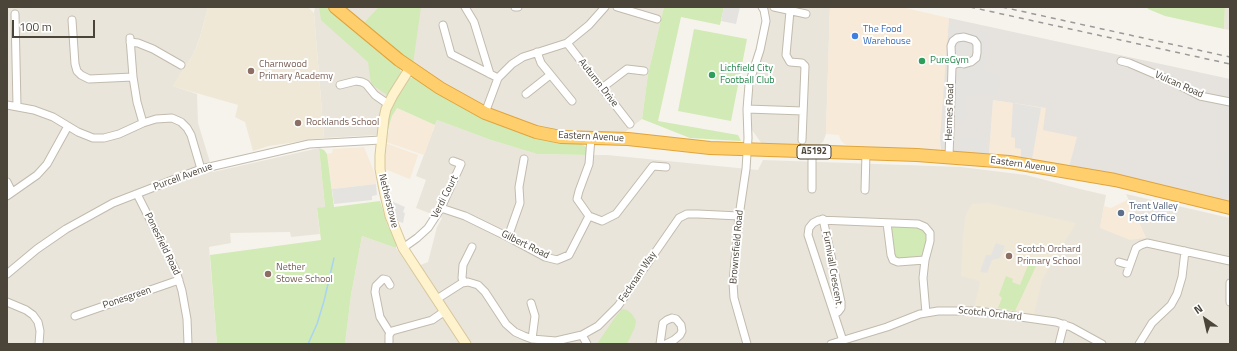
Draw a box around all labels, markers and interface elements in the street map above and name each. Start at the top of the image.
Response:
scale bar [14,12,97,38]
text: 100 m [19,17,52,36]
place label: The Food Warehouse [863,24,911,48]
marker: The Food Warehouse [850,31,860,41]
place label: PureGym [930,55,969,67]
street label: Autumn Drive [575,56,621,110]
marker: PureGym [917,56,927,66]
place label: Charnwood Primary Academy [259,59,333,82]
place label: Lichfield City Football Club [720,63,775,86]
marker: Charnwood Primary Academy [246,66,256,76]
street label: Vulcan Road [1153,69,1205,101]
marker: Lichfield City Football Club [707,70,717,80]
street label: Hermes Road [943,83,957,141]
place label: Rocklands School [306,117,379,129]
marker: Rocklands School [293,118,303,128]
street label: Eastern Avenue [558,129,624,145]
road number: A5192 [797,145,831,159]
street label: Eastern Avenue [989,154,1057,176]
street label: Purcell Avenue [152,161,214,193]
street label: Netherstowe [376,173,400,229]
street label: Verdi Court [429,174,461,220]
place label: Trent Valley Post Office [1129,201,1178,224]
marker: Trent Valley Post Office [1116,208,1126,218]
street label: Brownsfield Road [728,209,746,285]
street label: Ponesfield Road [142,211,182,277]
street label: Gilbert Road [499,228,551,262]
street label: Furnivall Crescent [820,230,844,306]
place label: Scotch Orchard Primary School [1017,244,1081,268]
street label: Fecknam Way [617,249,659,305]
marker: Scotch Orchard Primary School [1004,251,1014,261]
place label: Nether Stowe School [276,262,333,286]
marker: Nether Stowe School [263,269,273,279]
street label: Ponesgreen [101,284,153,312]
north arrow [1185,299,1225,339]
text: N [1191,300,1206,318]
street label: Scotch Orchard [958,305,1022,323]

